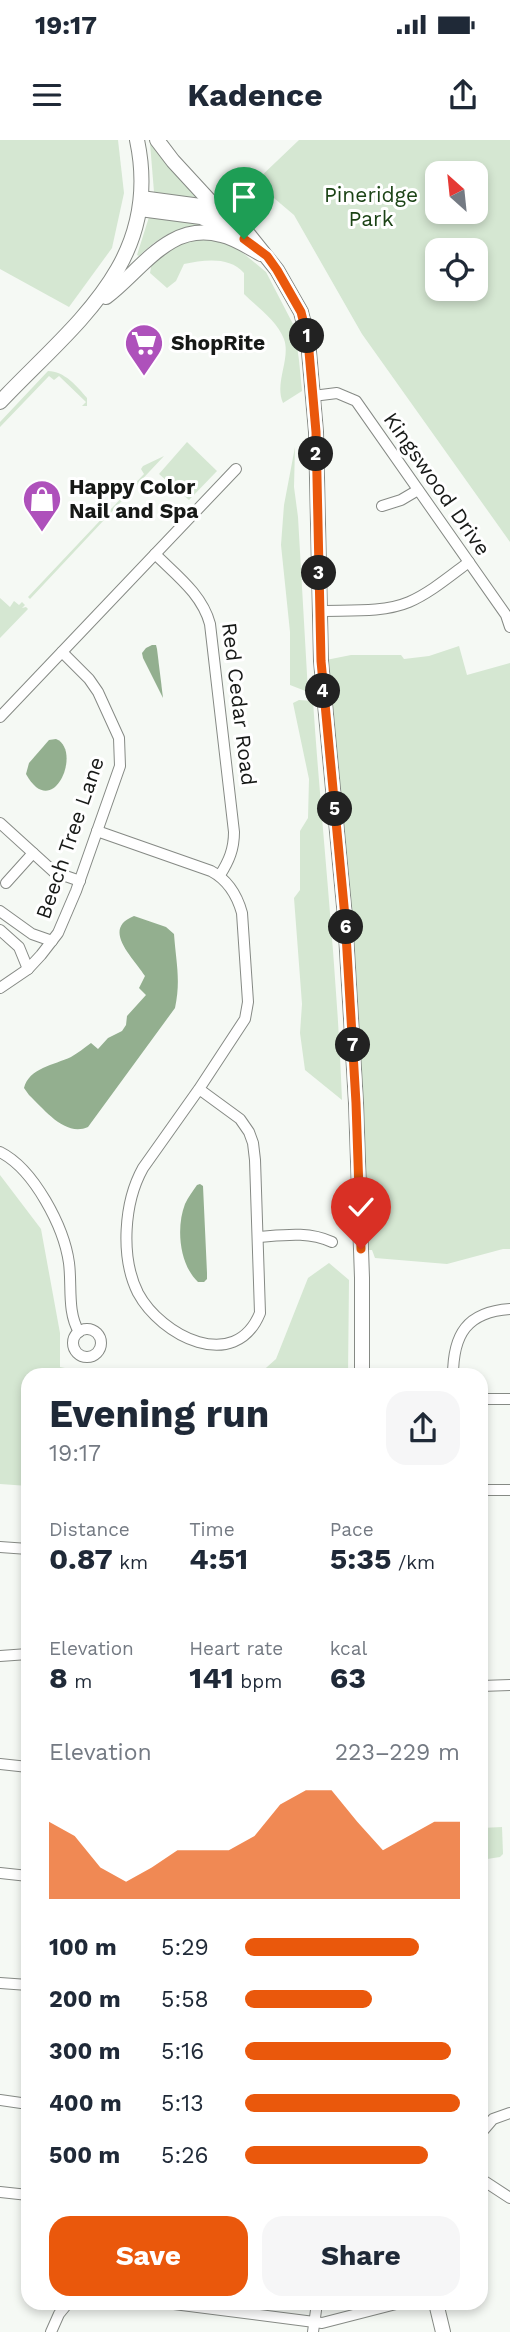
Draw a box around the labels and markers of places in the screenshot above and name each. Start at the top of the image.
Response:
pin [214,167,274,239]
pin: 1 [290,318,324,354]
supermarket icon: ShopRite [123,322,165,377]
place label: ShopRite [171,330,265,355]
pin: 2 [298,436,334,472]
place label: Happy Color Nail and Spa [69,474,199,523]
shop icon: Happy Color Nail and Spa [21,478,63,533]
pin: 3 [302,556,336,590]
pin: 4 [306,674,340,708]
pin: 5 [318,792,352,826]
pin: 6 [328,910,364,944]
pin: 7 [336,1028,370,1062]
pin [331,1177,391,1249]

